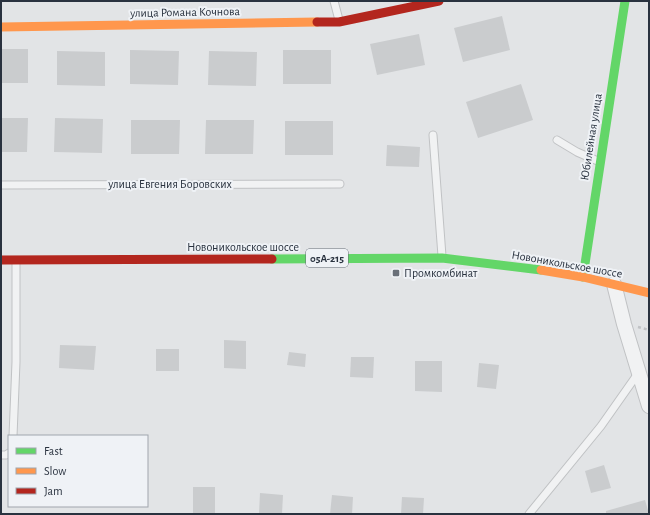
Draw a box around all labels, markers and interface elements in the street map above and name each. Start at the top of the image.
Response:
street label: улица Романа Кочнова [129,5,241,20]
street label: Юбилейная улица [578,92,605,182]
street label: улица Евгения Боровских [107,178,233,191]
street label: Новоникольское шоссе [187,241,299,253]
street label: Новоникольское шоссе [511,248,623,280]
road number: 05А-215 [306,249,348,267]
place label: Промкомбинат [404,267,478,279]
marker: Промкомбинат [391,268,401,278]
legend [8,435,148,507]
text: Fast [44,445,63,457]
text: Slow [44,465,66,477]
text: Jam [44,485,63,497]

